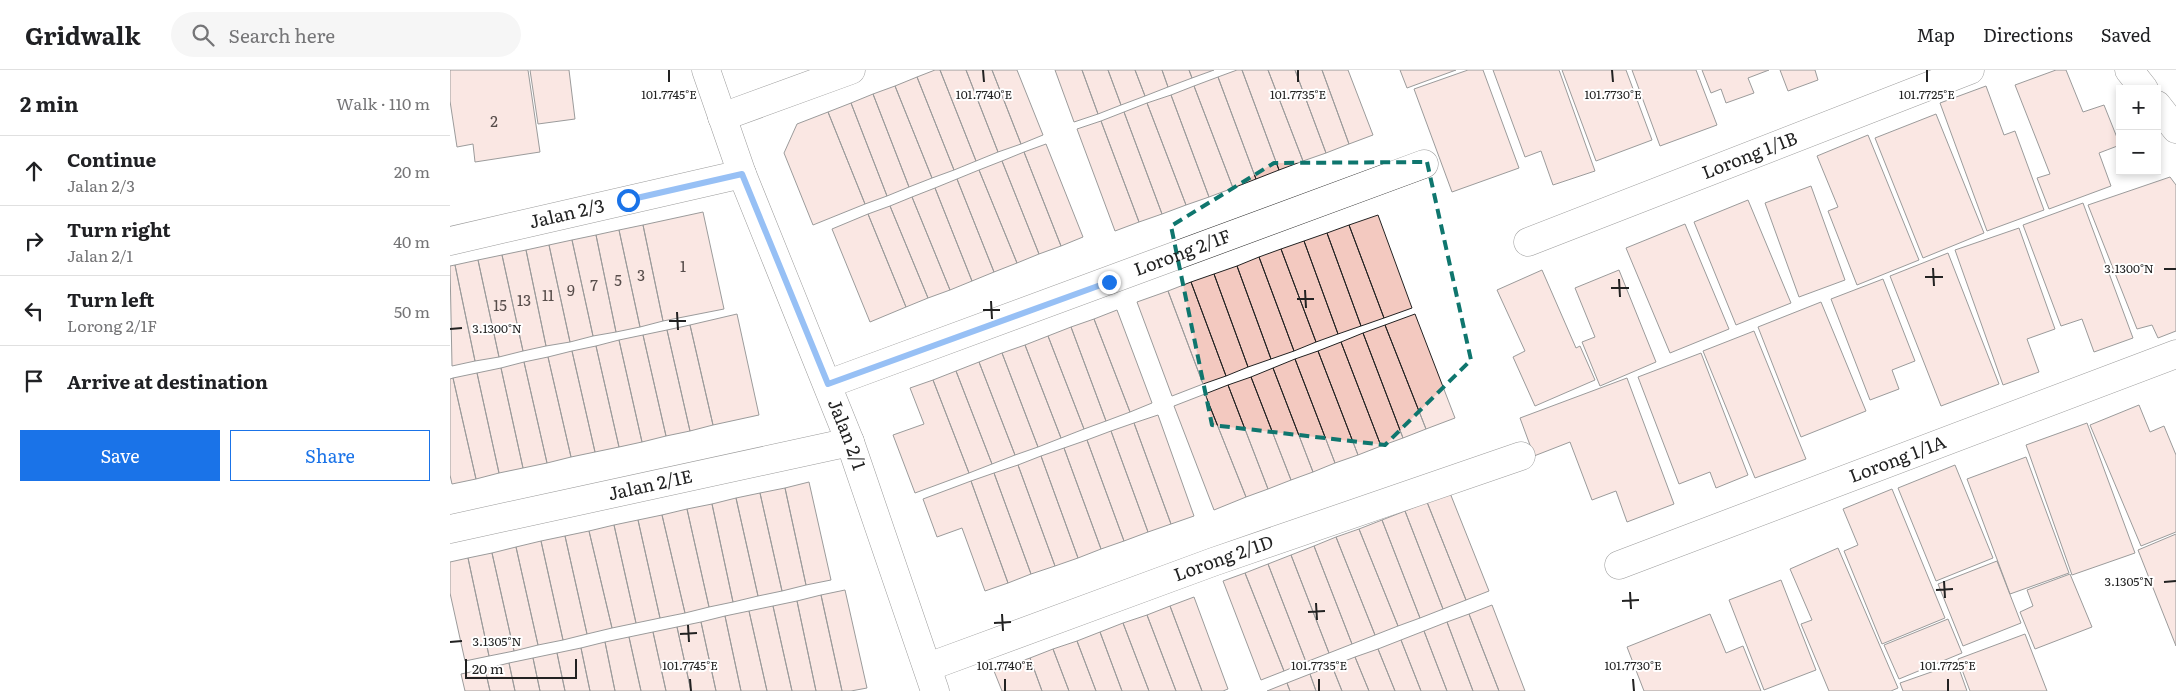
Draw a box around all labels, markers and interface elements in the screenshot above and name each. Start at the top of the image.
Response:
search box [171,12,521,57]
text: Gridwalk [25,17,141,52]
icon: search [189,21,217,49]
text: Search here [229,21,335,49]
text: Map [1917,21,1955,48]
text: Directions [1983,21,2073,48]
text: Saved [2101,21,2151,48]
text: 101.7745°E [641,85,697,103]
text: 101.7740°E [956,85,1013,103]
text: 101.7735°E [1270,85,1326,103]
text: 101.7730°E [1584,85,1642,103]
text: 101.7725°E [1899,85,1955,103]
map controls [2116,85,2161,175]
button: + [2116,85,2161,130]
text: 2 min [20,87,79,118]
text: Walk · 110 m [336,91,430,115]
house number: 2 [490,109,498,132]
street label: Lorong 1/1B [1698,123,1801,185]
button: − [2116,130,2161,175]
text: Continue [67,145,156,173]
icon: ahead [20,157,48,185]
text: 20 m [394,159,430,183]
text: Jalan 2/3 [67,173,135,197]
route start [617,189,640,212]
street label: Jalan 2/3 [526,191,607,234]
text: Turn right [67,215,171,243]
street label: Lorong 2/1F [1130,221,1234,282]
icon: right [20,227,48,255]
text: 40 m [393,229,430,253]
text: Jalan 2/1 [67,243,133,267]
house number: 1 [680,254,686,277]
text: 3.1300°N [2104,259,2154,277]
house number: 3 [637,263,645,286]
house number: 5 [614,268,622,291]
route end [1098,271,1121,294]
house number: 7 [590,273,598,296]
house number: 9 [567,278,575,301]
house number: 11 [542,283,554,306]
text: Turn left [67,285,154,313]
house number: 13 [517,288,531,311]
house number: 15 [493,293,507,316]
icon: left [20,297,48,325]
text: 50 m [394,299,430,323]
text: Lorong 2/1F [67,313,157,337]
text: 3.1300°N [472,319,522,337]
icon: arrive [20,367,48,395]
text: Arrive at destination [67,367,268,395]
street label: Jalan 2/1 [822,395,874,473]
street label: Lorong 1/1A [1845,427,1950,489]
button: Save [20,430,220,481]
button: Share [230,430,430,481]
street label: Jalan 2/1E [605,462,695,506]
street label: Lorong 2/1D [1170,527,1277,587]
text: 3.1305°N [2105,572,2153,590]
text: 3.1305°N [473,632,521,650]
scale bar [465,656,578,679]
text: 101.7745°E [662,656,718,674]
text: 101.7740°E [977,656,1034,674]
text: 101.7735°E [1291,656,1347,674]
text: 101.7730°E [1604,656,1662,674]
text: 101.7725°E [1920,656,1976,674]
text: 20 m [472,658,504,678]

